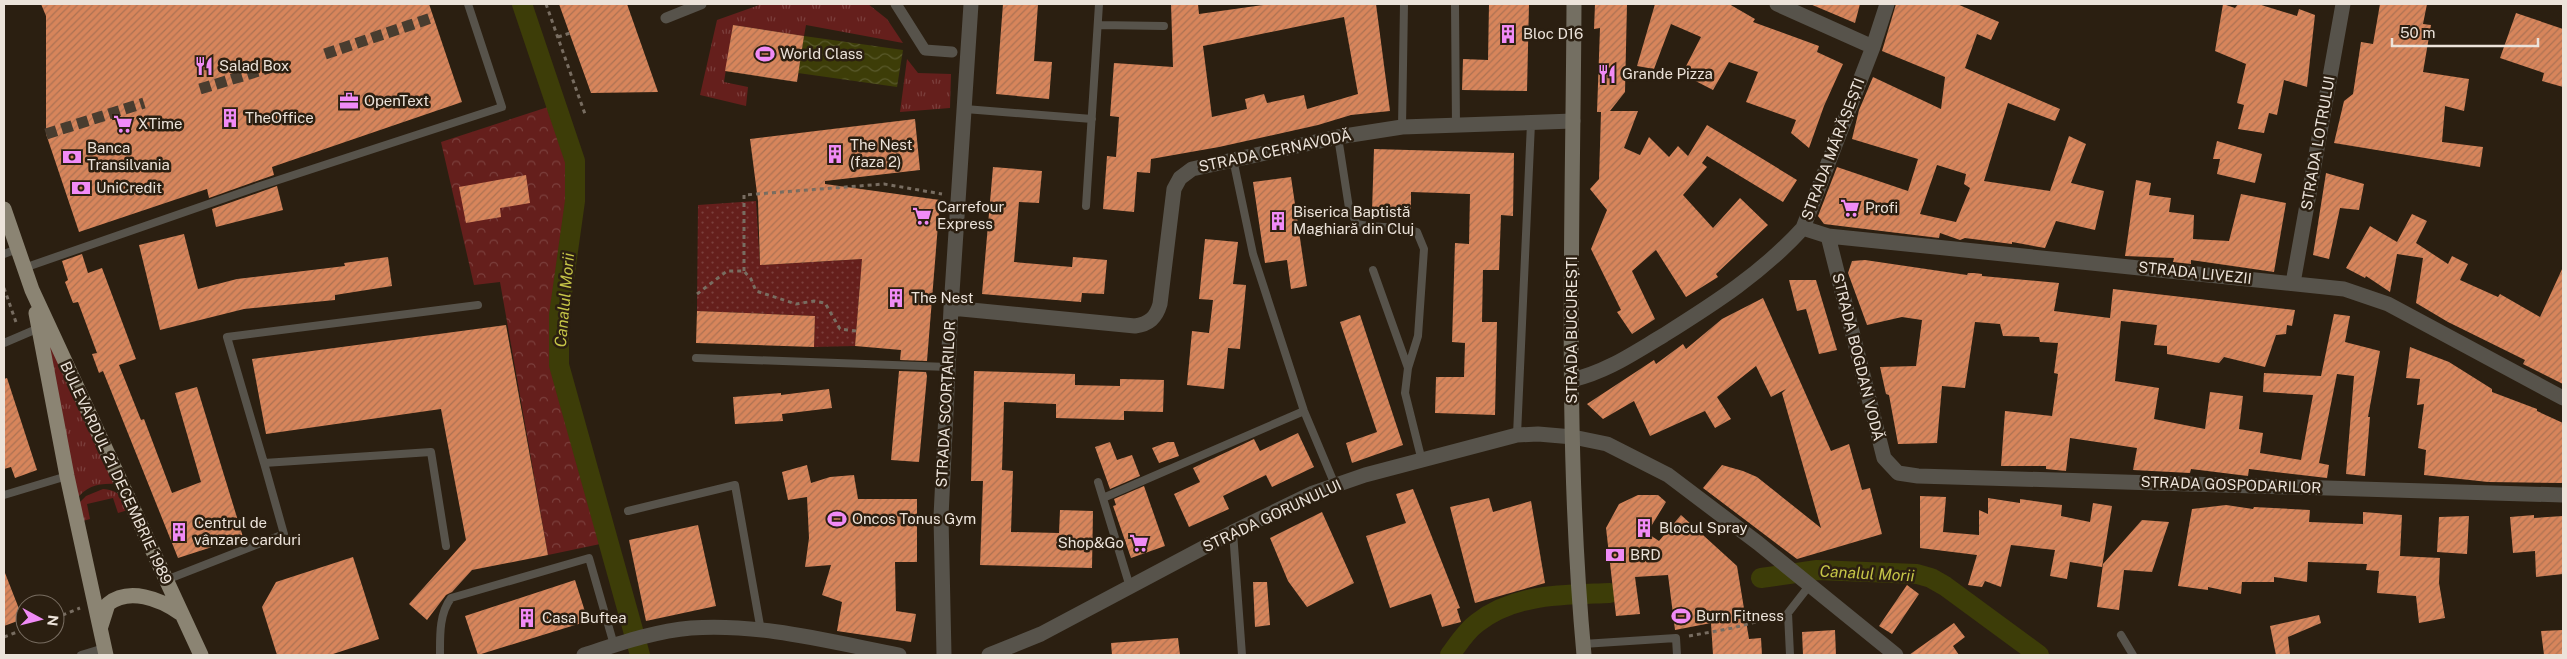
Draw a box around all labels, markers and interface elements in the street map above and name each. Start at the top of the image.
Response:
scale bar [2392,15,2538,47]
building icon: Bloc D16 [1497,23,1519,45]
text: 50 m [2400,24,2435,41]
place label: Bloc D16 [1523,25,1583,42]
sports icon: World Class [754,43,776,65]
place label: World Class [780,45,863,62]
restaurant icon: Salad Box [193,55,215,77]
place label: Salad Box [219,57,289,74]
restaurant icon: Grande Pizza [1596,63,1618,85]
place label: Grande Pizza [1622,65,1713,82]
street label: STRADA MĂRĂȘEȘTI [1798,75,1867,222]
street label: STRADA LOTRULUI [2297,75,2338,211]
office icon: OpenText [338,90,360,112]
place label: OpenText [364,92,429,109]
building icon: TheOffice [219,107,241,129]
place label: TheOffice [245,109,314,126]
supermarket icon: XTime [112,113,134,135]
place label: XTime [138,115,183,132]
street label: STRADA CERNAVODĂ [1197,126,1353,175]
place label: The Nest (faza 2) [850,136,913,170]
place label: Banca Transilvania [87,139,170,173]
building icon: The Nest (faza 2) [824,143,846,165]
bank icon: Banca Transilvania [61,146,83,168]
bank icon: UniCredit [70,177,92,199]
place label: UniCredit [96,179,162,196]
supermarket icon: Profi [1839,197,1861,219]
place label: Carrefour Express [937,198,1004,232]
place label: Profi [1865,199,1898,216]
place label: Biserica Baptistă Maghiară din Cluj [1293,203,1414,237]
supermarket icon: Carrefour Express [911,205,933,227]
building icon: Biserica Baptistă Maghiară din Cluj [1267,210,1289,232]
water label: Canalul Morii [551,252,578,348]
street label: STRADA BUCUREȘTI [1563,256,1580,404]
street label: STRADA LIVEZII [2137,258,2253,287]
street label: STRADA BOGDAN VODĂ [1829,271,1888,443]
building icon: The Nest [885,287,907,309]
place label: The Nest [911,289,974,306]
street label: STRADA SCORȚARILOR [933,320,958,488]
street label: BULEVARDUL 21 DECEMBRIE 1989 [57,359,176,587]
street label: STRADA GOSPODARILOR [2140,473,2322,496]
street label: STRADA GORUNULUI [1200,476,1344,555]
sports icon: Oncos Tonus Gym [826,508,848,530]
place label: Oncos Tonus Gym [852,510,976,527]
place label: Centrul de vânzare carduri [194,514,301,548]
building icon: Blocul Spray [1633,517,1655,539]
place label: Blocul Spray [1659,519,1747,536]
building icon: Centrul de vânzare carduri [168,521,190,543]
supermarket icon: Shop&Go [1128,532,1150,554]
place label: Shop&Go [1058,534,1124,551]
bank icon: BRD [1604,544,1626,566]
place label: BRD [1630,546,1661,563]
water label: Canalul Morii [1819,562,1915,585]
north arrow [15,594,65,644]
sports icon: Burn Fitness [1670,605,1692,627]
building icon: Casa Buftea [516,607,538,629]
place label: Burn Fitness [1696,607,1784,624]
place label: Casa Buftea [542,609,627,626]
text: N [44,614,62,627]

